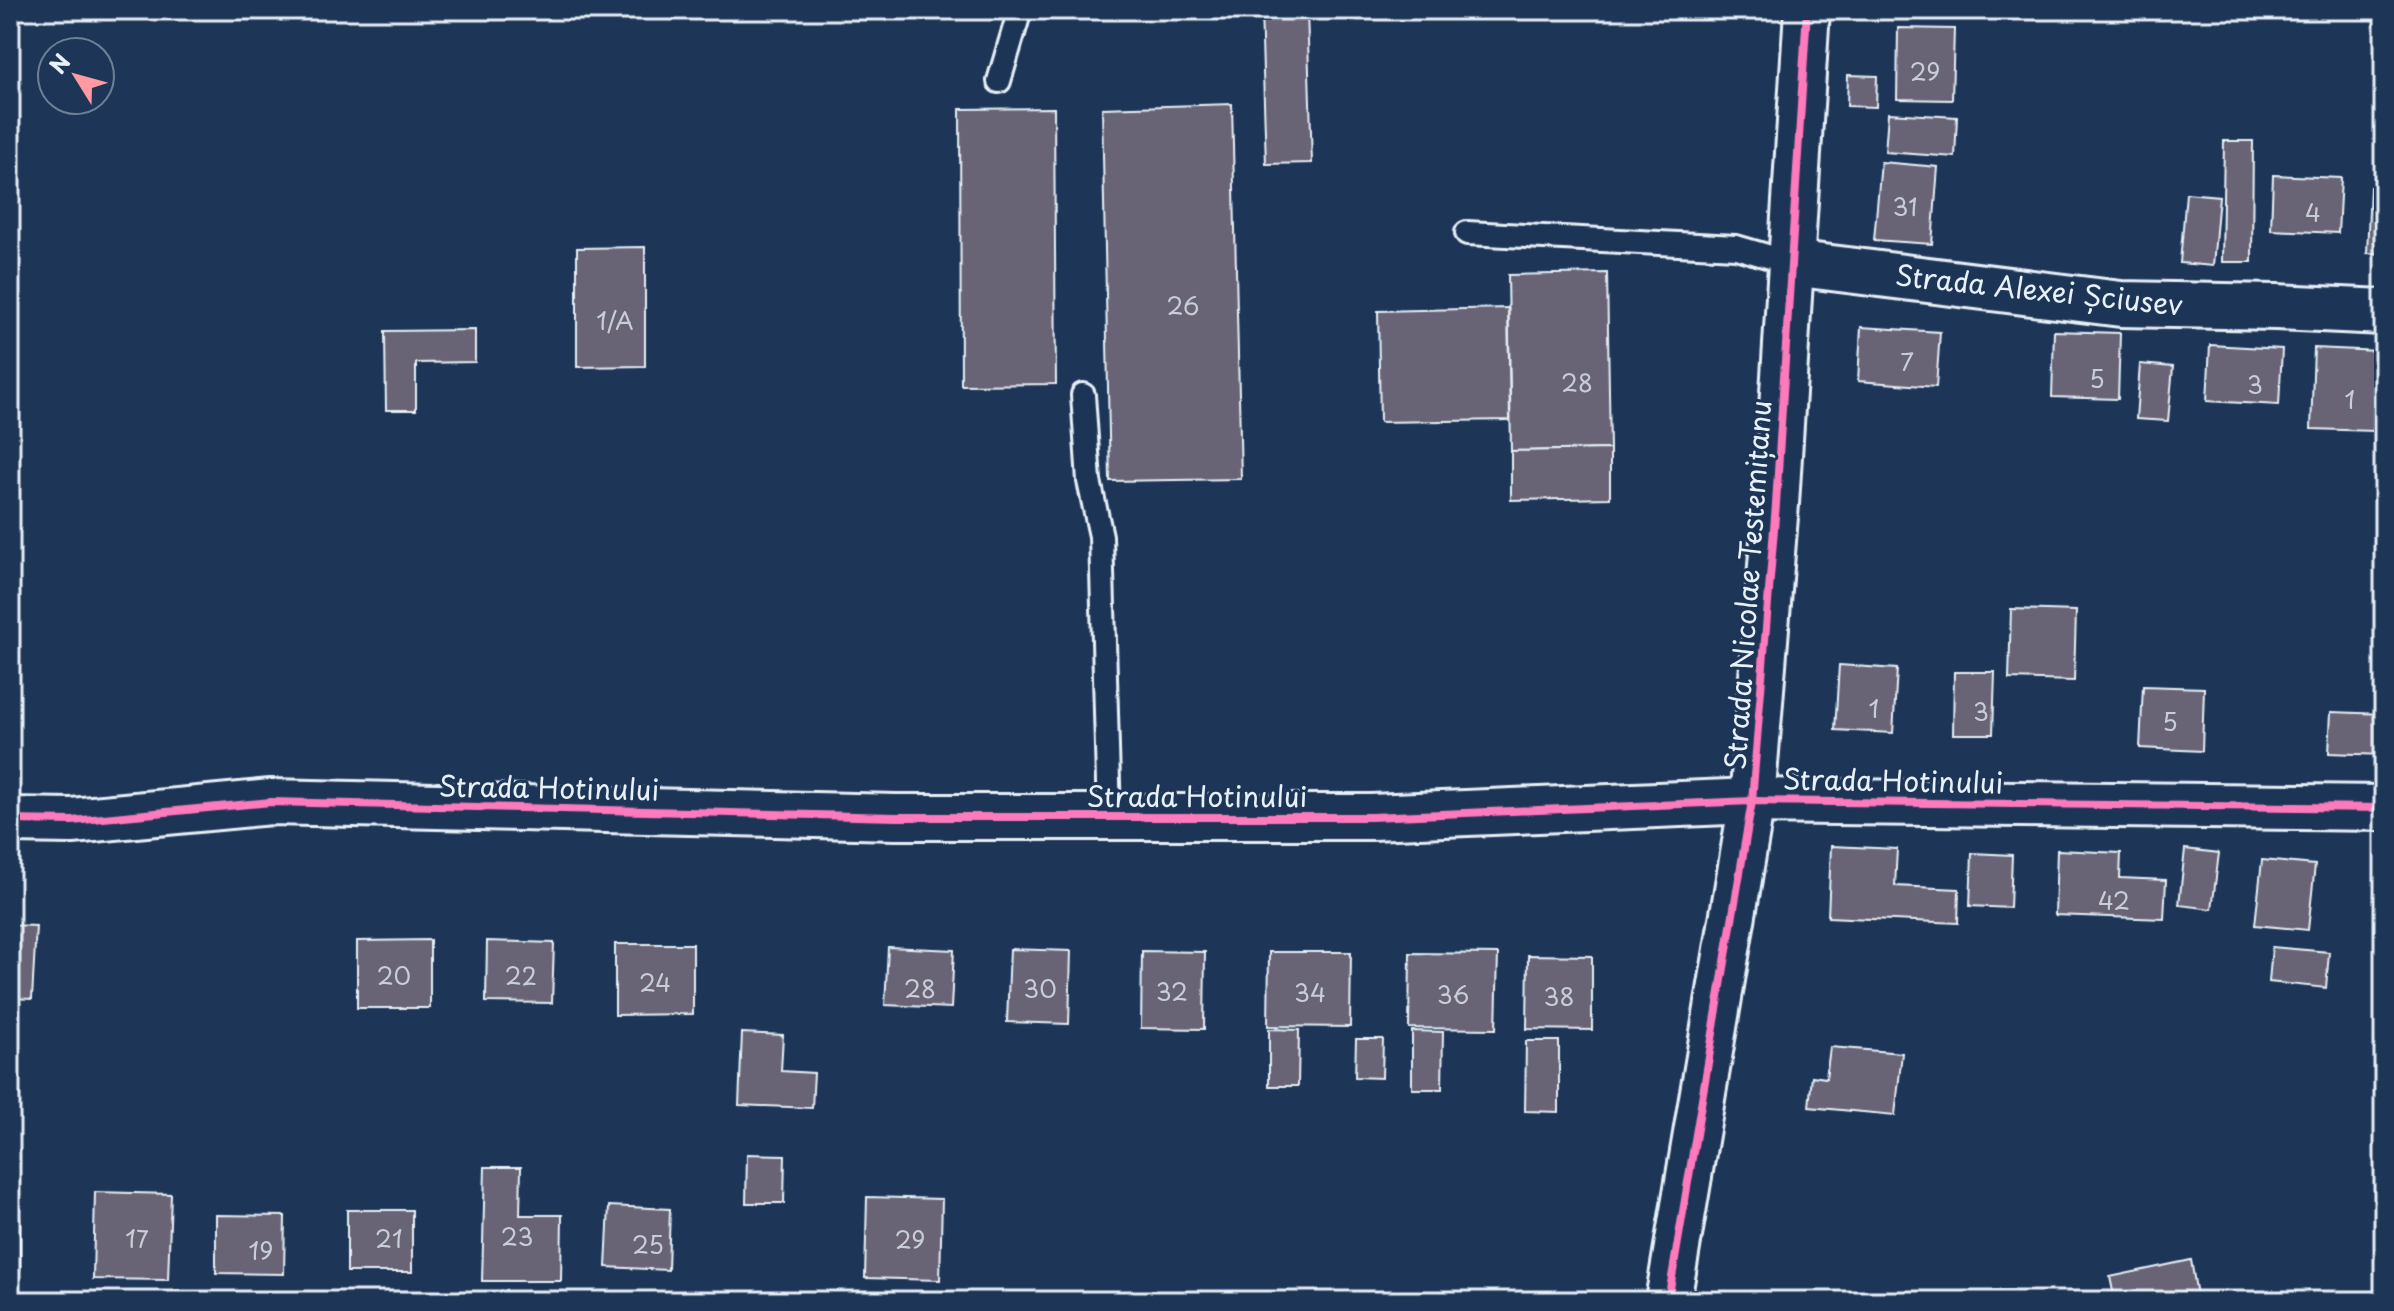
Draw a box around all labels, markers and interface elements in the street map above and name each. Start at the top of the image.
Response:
north arrow [36,36,116,116]
text: N [40,46,77,80]
house number: 29 [1910,53,1940,89]
house number: 31 [1892,188,1918,224]
house number: 4 [2305,194,2321,230]
street label: Strada Alexei Șciusev [1893,253,2185,325]
house number: 26 [1167,287,1199,323]
house number: 1/A [596,302,634,338]
house number: 7 [1900,343,1914,379]
house number: 5 [2089,360,2105,396]
house number: 28 [1561,364,1593,400]
house number: 3 [2247,366,2263,402]
house number: 1 [2345,381,2355,417]
street label: Strada Nicolae Testemițanu [1713,399,1781,771]
house number: 1 [1869,690,1879,726]
house number: 3 [1973,693,1989,729]
house number: 5 [2162,703,2178,739]
street label: Strada Hotinului [1782,757,2004,803]
street label: Strada Hotinului [438,764,660,810]
street label: Strada Hotinului [1087,774,1307,817]
house number: 42 [2098,882,2130,918]
house number: 20 [377,957,411,993]
house number: 22 [505,957,537,993]
house number: 24 [639,964,671,1000]
house number: 28 [904,970,936,1006]
house number: 30 [1023,970,1057,1006]
house number: 32 [1156,973,1188,1009]
house number: 34 [1294,974,1326,1010]
house number: 36 [1437,976,1469,1012]
house number: 38 [1544,978,1574,1014]
house number: 23 [501,1218,533,1254]
house number: 17 [125,1220,149,1256]
house number: 21 [375,1220,403,1256]
house number: 29 [895,1221,925,1257]
house number: 25 [632,1226,664,1262]
house number: 19 [249,1232,273,1268]

